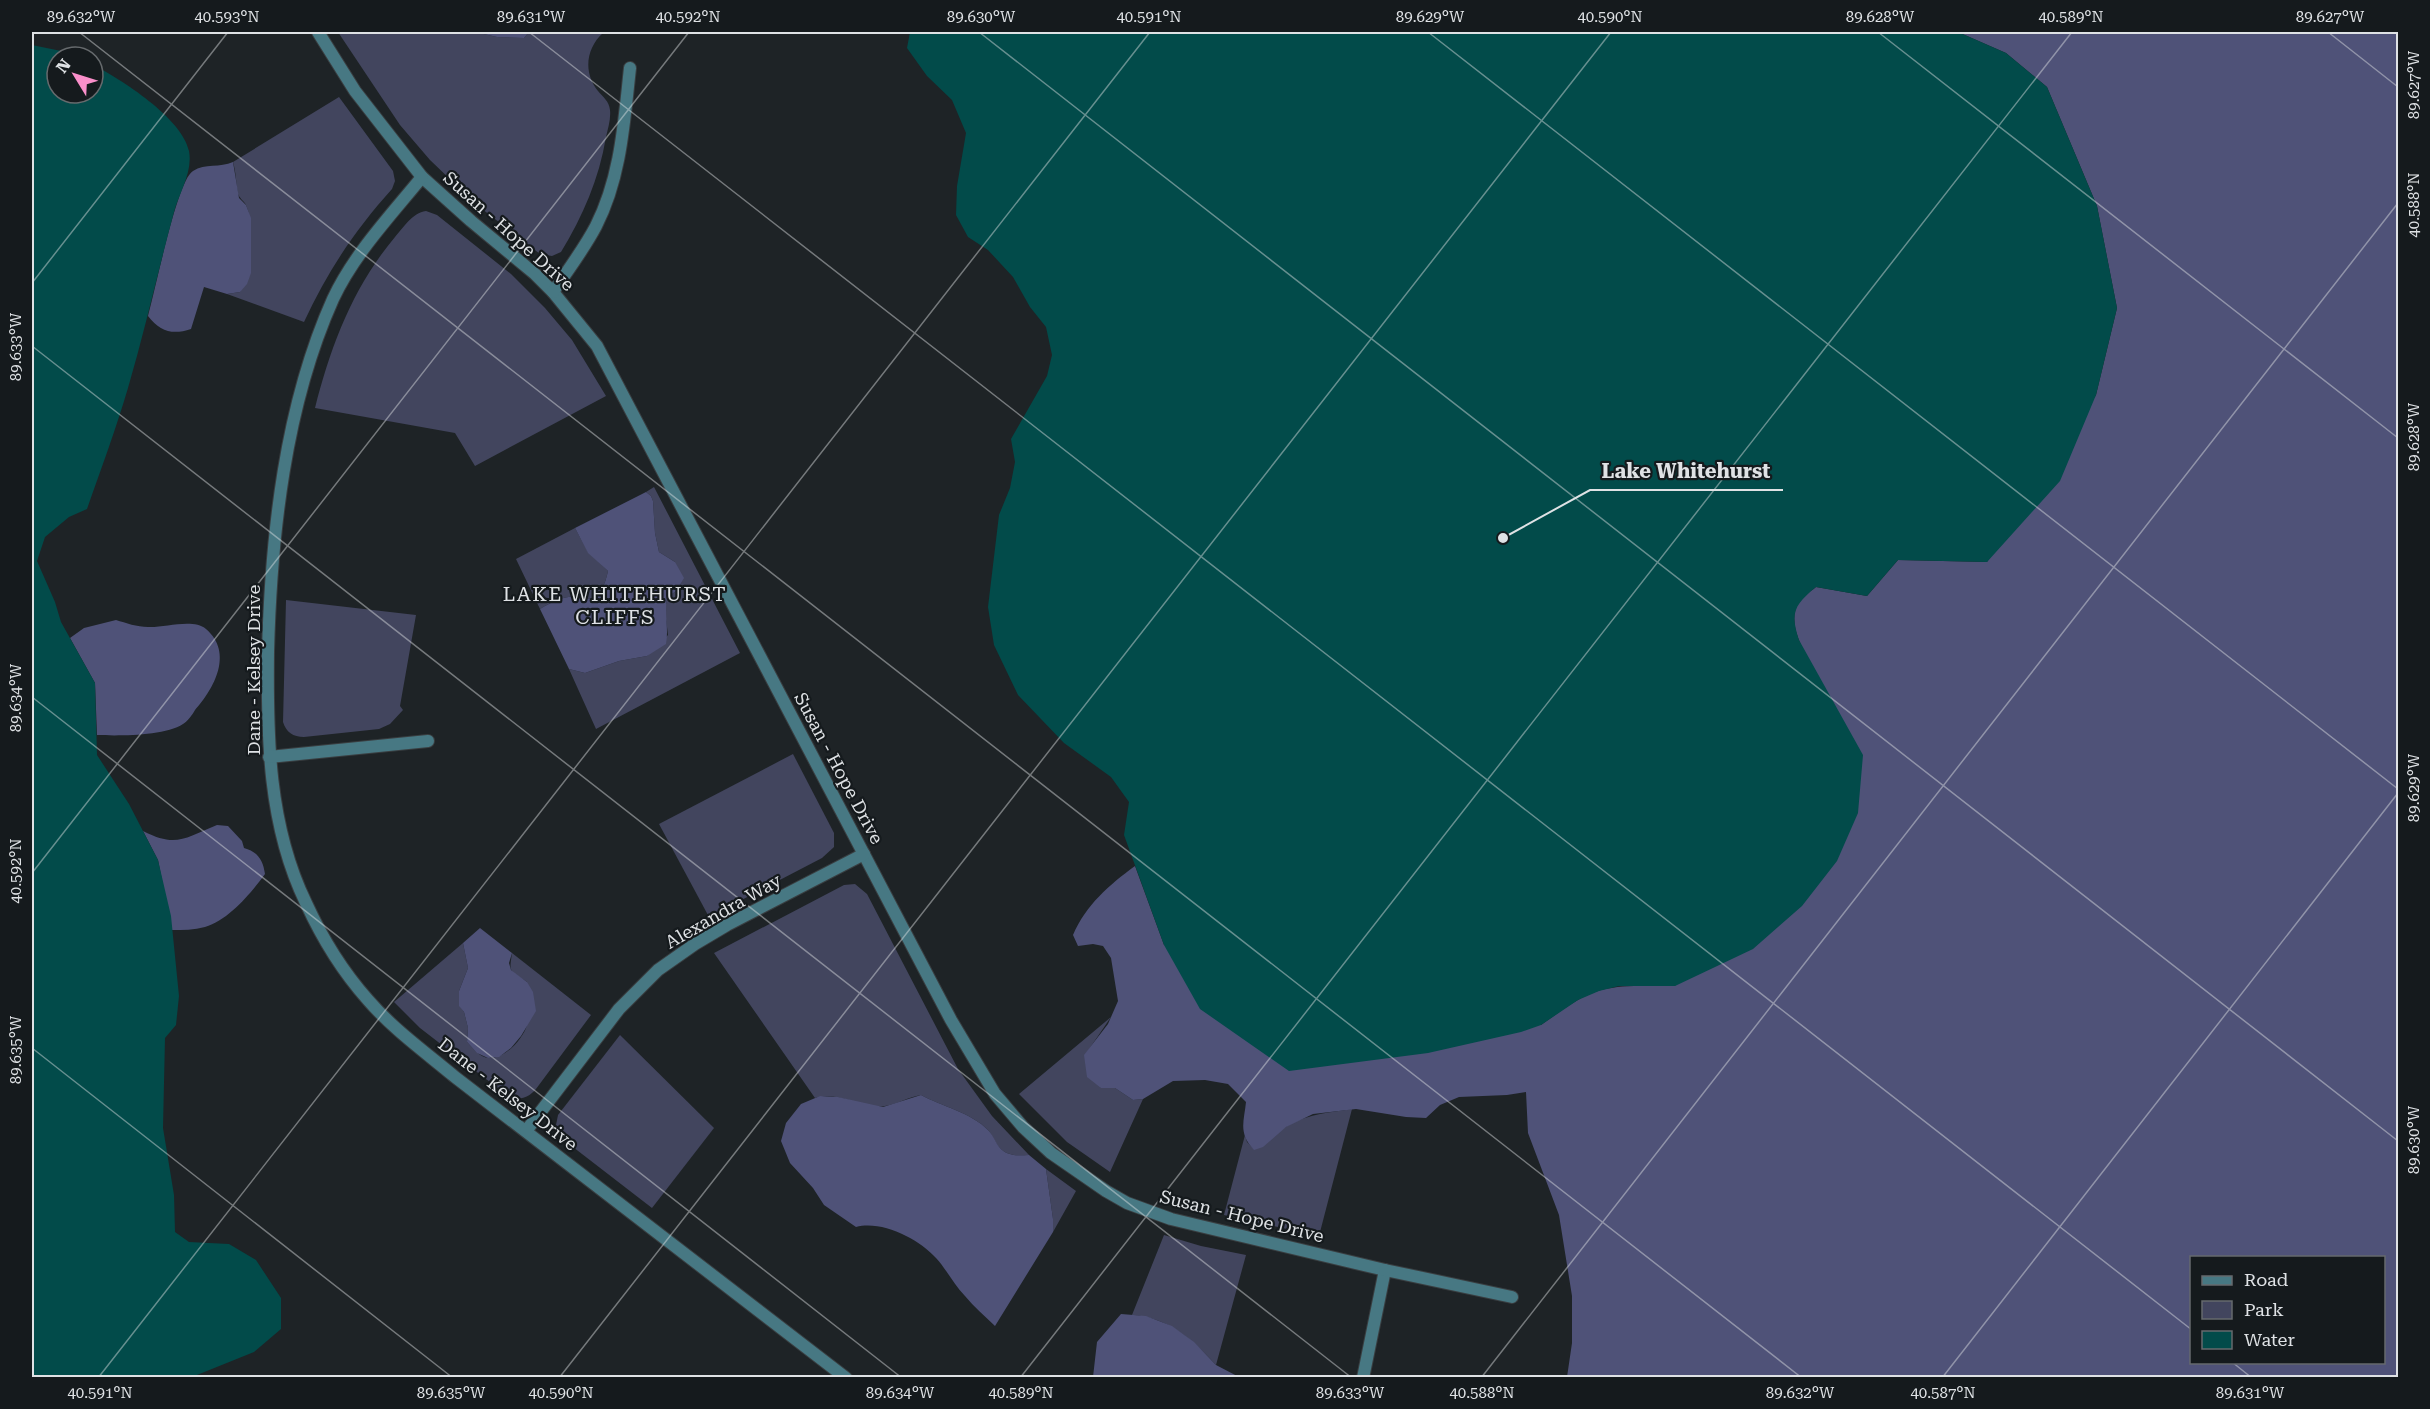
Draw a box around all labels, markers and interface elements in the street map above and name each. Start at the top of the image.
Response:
text: 89.632°W [47,8,116,26]
text: 40.593°N [194,8,260,26]
text: 89.631°W [497,8,566,26]
text: 40.592°N [655,8,721,26]
text: 89.630°W [947,8,1016,26]
text: 40.591°N [1116,8,1182,26]
text: 89.629°W [1396,8,1465,26]
text: 40.590°N [1577,8,1643,26]
text: 89.628°W [1846,8,1915,26]
text: 40.589°N [2038,8,2104,26]
text: 89.627°W [2296,8,2365,26]
north arrow [45,45,105,105]
text: 89.627°W [2405,50,2423,119]
text: N [52,55,75,77]
street label: Susan - Hope Drive [439,167,579,295]
text: 40.588°N [2405,172,2423,238]
text: 89.633°W [7,312,25,381]
text: 89.628°W [2405,402,2423,471]
callout: Lake Whitehurst [1590,452,1783,490]
text: Lake Whitehurst [1602,459,1770,483]
district label: LAKE WHITEHURST CLIFFS [503,582,727,629]
street label: Dane - Kelsey Drive [243,585,264,755]
text: 89.634°W [7,663,25,732]
street label: Susan - Hope Drive [790,689,888,847]
text: 89.629°W [2405,753,2423,822]
text: 40.592°N [7,838,25,904]
street label: Alexandra Way [661,869,785,953]
text: 89.635°W [7,1015,25,1084]
street label: Dane - Kelsey Drive [434,1033,582,1155]
text: 89.630°W [2405,1105,2423,1174]
street label: Susan - Hope Drive [1158,1185,1326,1247]
legend [2190,1256,2385,1364]
text: Road [2244,1269,2289,1290]
text: Park [2244,1299,2284,1320]
text: Water [2244,1329,2295,1350]
text: 40.591°N [67,1384,133,1402]
text: 89.635°W [417,1384,486,1402]
text: 40.590°N [528,1384,594,1402]
text: 89.634°W [866,1384,935,1402]
text: 40.589°N [988,1384,1054,1402]
text: 89.633°W [1316,1384,1385,1402]
text: 40.588°N [1449,1384,1515,1402]
text: 89.632°W [1766,1384,1835,1402]
text: 40.587°N [1910,1384,1976,1402]
text: 89.631°W [2216,1384,2285,1402]

